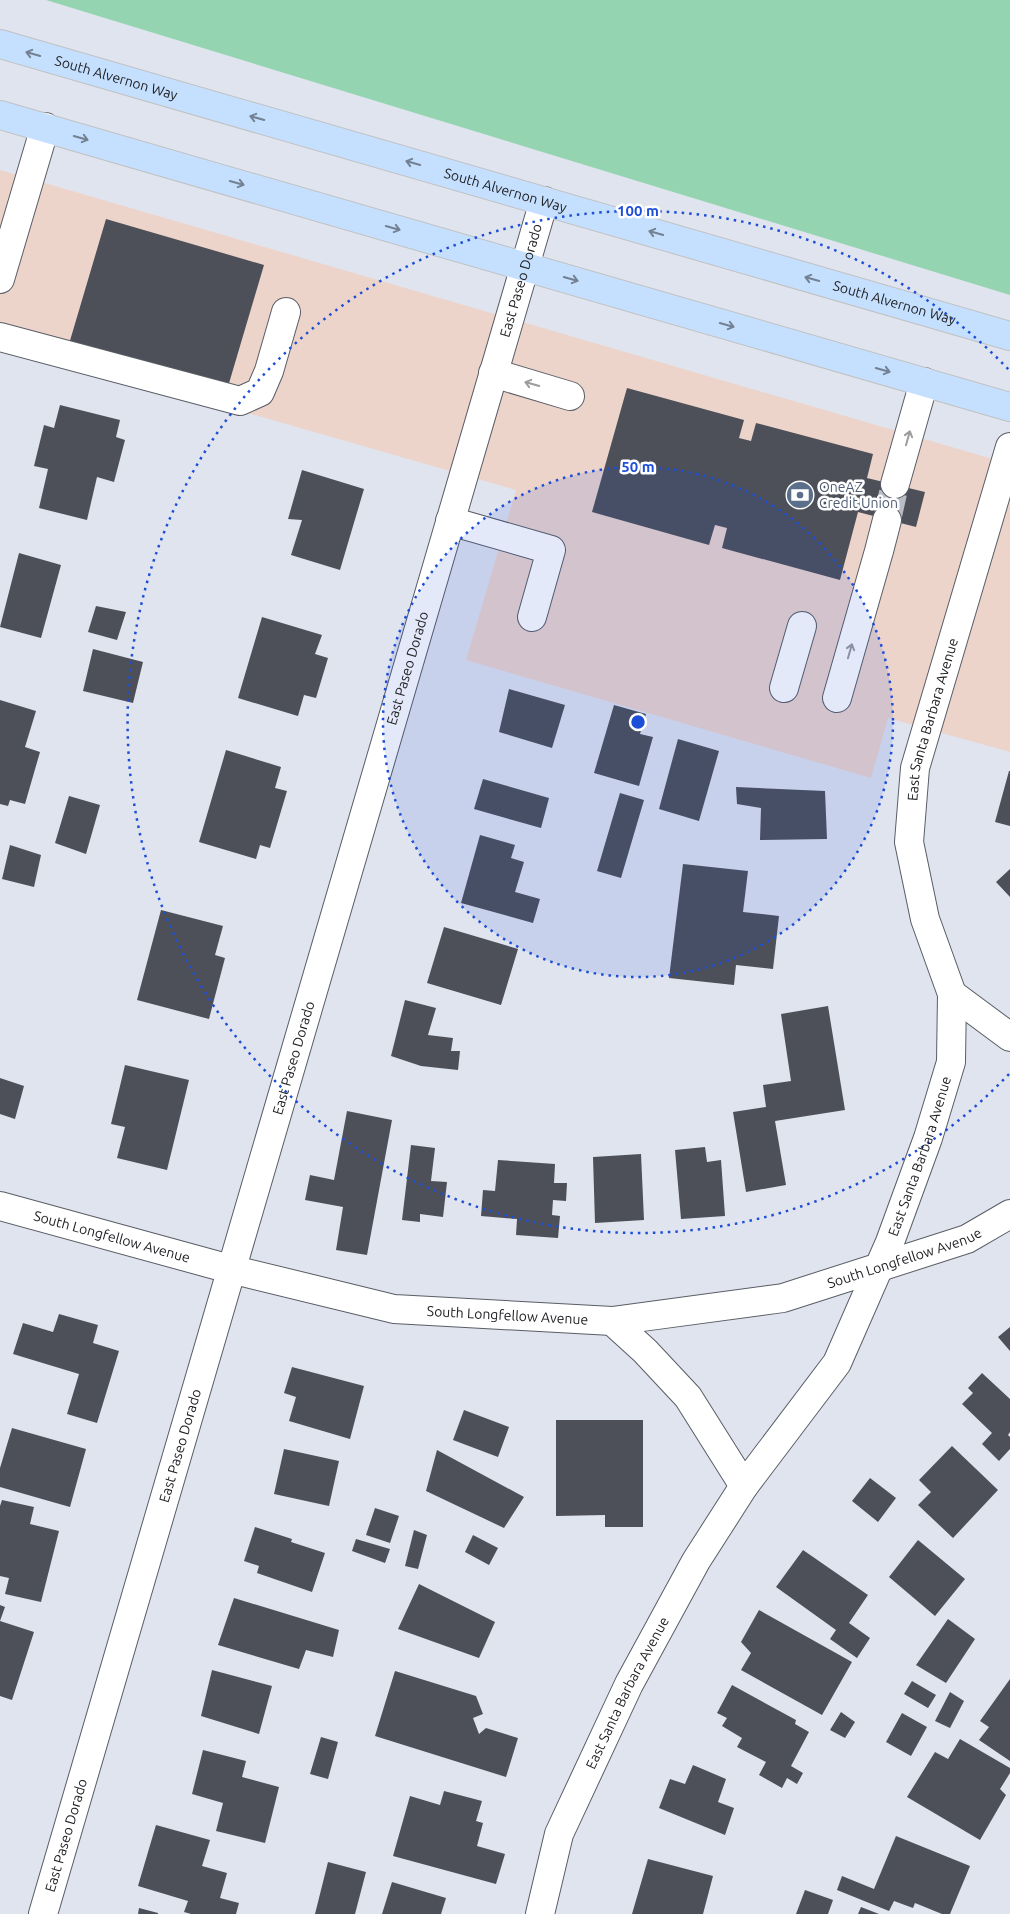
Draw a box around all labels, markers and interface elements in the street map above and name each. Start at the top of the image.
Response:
one-way arrow [26,48,42,58]
street label: South Alvernon Way [53,52,180,103]
one-way arrow [249,113,265,123]
one-way arrow [72,133,88,143]
one-way arrow [405,158,421,168]
street label: South Alvernon Way [442,165,569,215]
one-way arrow [228,178,244,188]
text: 100 m [617,202,659,219]
street label: East Paseo Dorado [497,222,545,339]
one-way arrow [385,223,401,233]
one-way arrow [648,228,664,238]
one-way arrow [804,273,820,283]
one-way arrow [563,275,579,285]
street label: South Alvernon Way [831,277,958,328]
one-way arrow [719,320,735,330]
one-way arrow [875,366,891,376]
one-way arrow [524,379,540,389]
one-way arrow [904,430,914,446]
text: 50 m [621,458,655,475]
place label: OneAZ Credit Union [819,479,898,511]
bank icon: OneAZ Credit Union [785,480,815,510]
street label: East Paseo Dorado [383,610,432,727]
street label: East Santa Barbara Avenue [904,636,961,801]
one-way arrow [846,644,856,660]
centre of rings [629,713,647,731]
street label: East Paseo Dorado [269,999,318,1117]
street label: East Santa Barbara Avenue [885,1074,954,1238]
street label: South Longfellow Avenue [32,1208,192,1266]
street label: South Longfellow Avenue [825,1224,984,1291]
street label: South Longfellow Avenue [426,1303,589,1328]
street label: East Paseo Dorado [156,1387,204,1504]
street label: East Santa Barbara Avenue [583,1614,672,1771]
street label: East Paseo Dorado [42,1777,90,1894]

